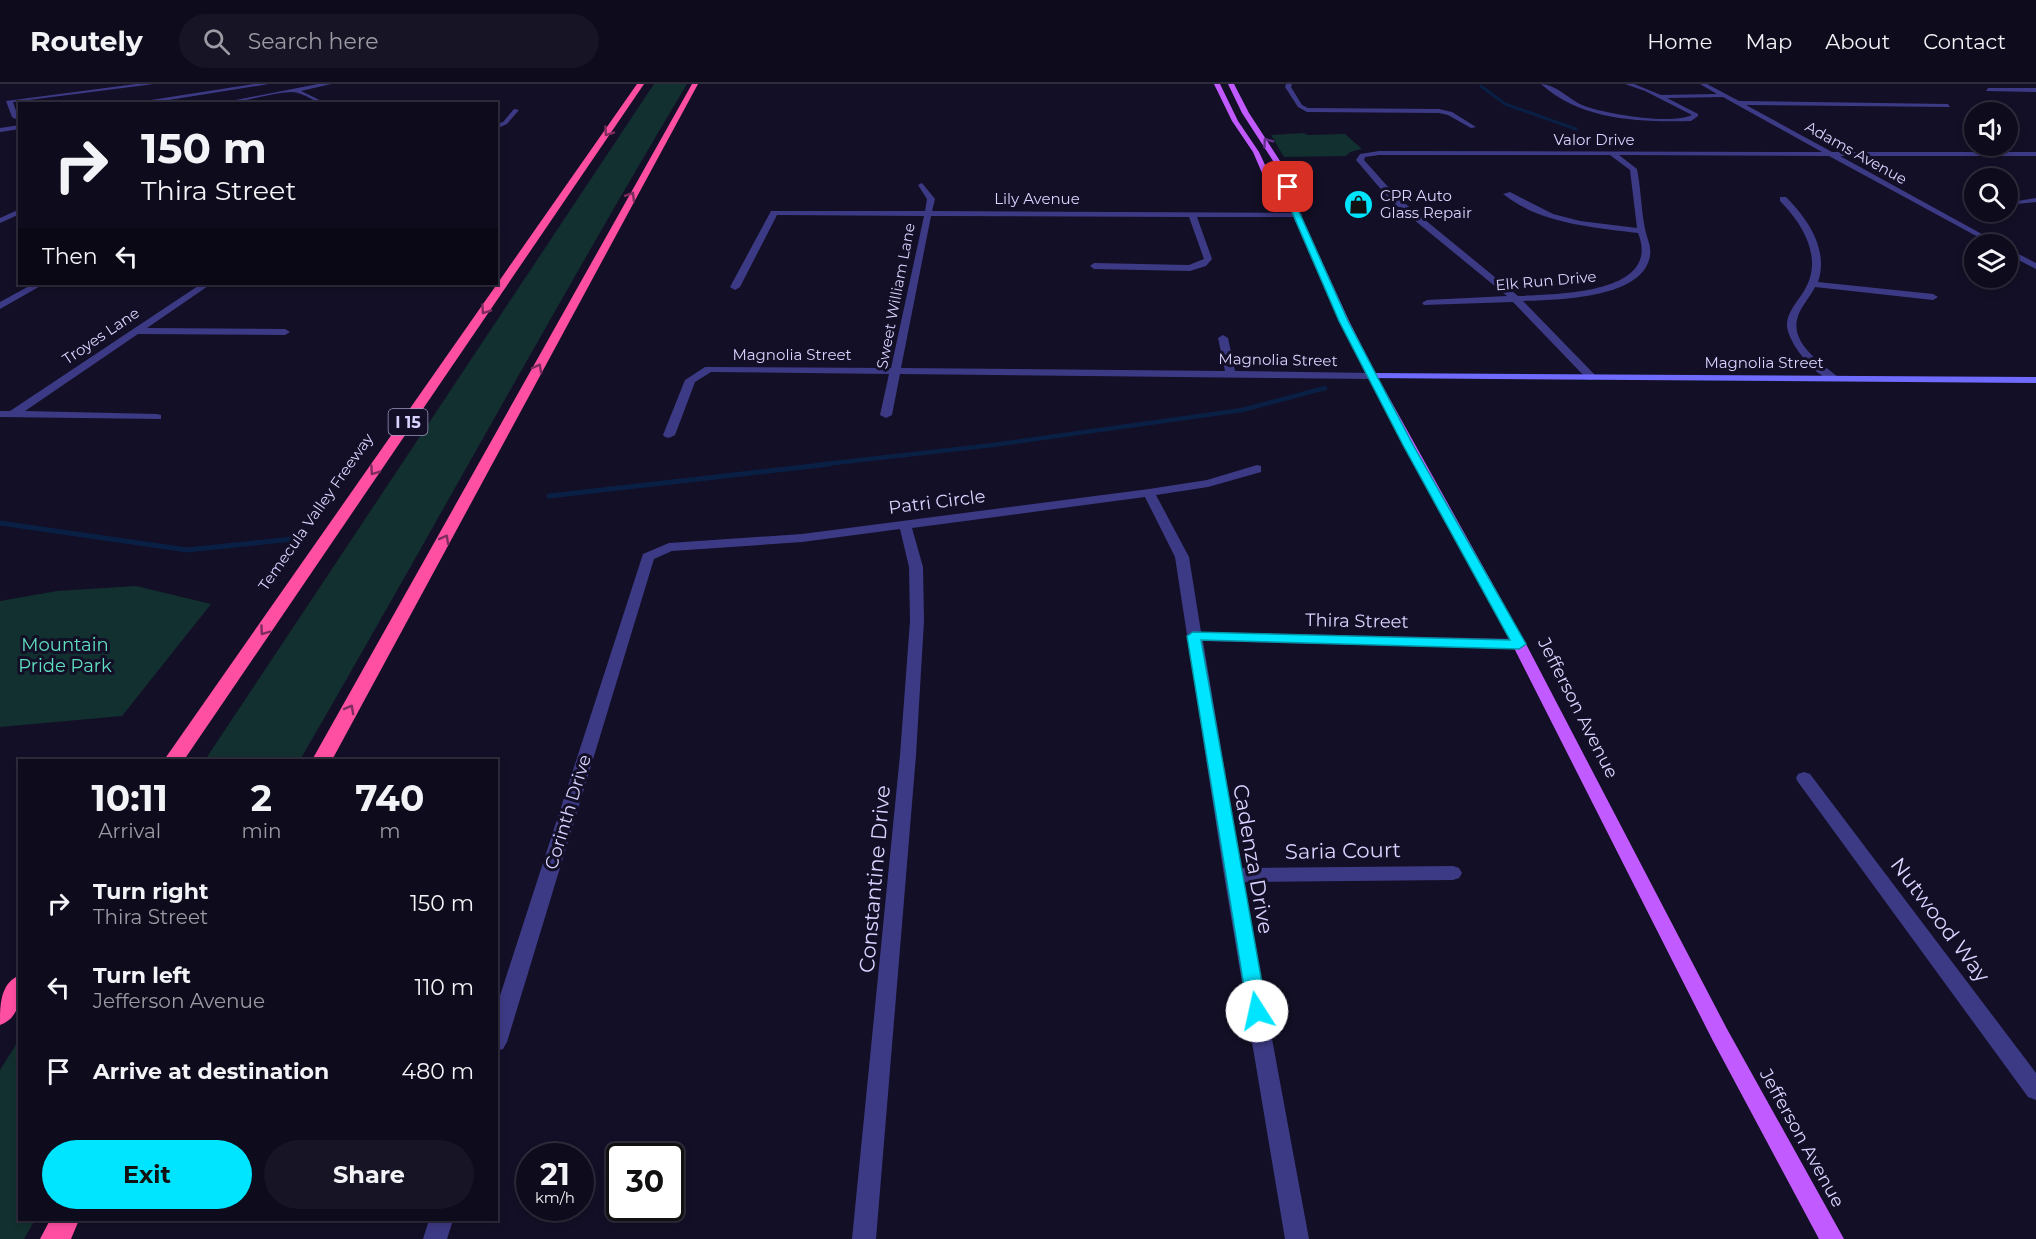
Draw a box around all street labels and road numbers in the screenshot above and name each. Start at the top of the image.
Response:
street label: Adams Avenue [1802,117,1910,188]
street label: Valor Drive [1553,130,1635,149]
street label: Lily Avenue [994,189,1080,208]
street label: Sweet William Lane [872,221,919,371]
street label: Elk Run Drive [1495,267,1597,294]
street label: Troyes Lane [59,303,143,368]
street label: Magnolia Street [732,345,852,364]
street label: Magnolia Street [1218,349,1338,370]
street label: Magnolia Street [1704,353,1824,372]
road number: I 15 [388,409,428,435]
street label: Temecula Valley Freeway [254,429,378,594]
street label: Patri Circle [887,485,987,519]
street label: Thira Street [1305,609,1409,633]
street label: Jefferson Avenue [1533,633,1623,782]
street label: Corinth Drive [540,752,596,872]
street label: Cadenza Drive [1228,782,1279,936]
street label: Constantine Drive [854,784,895,974]
street label: Saria Court [1285,837,1401,864]
street label: Nutwood Way [1886,853,1996,987]
street label: Jefferson Avenue [1754,1064,1849,1211]

